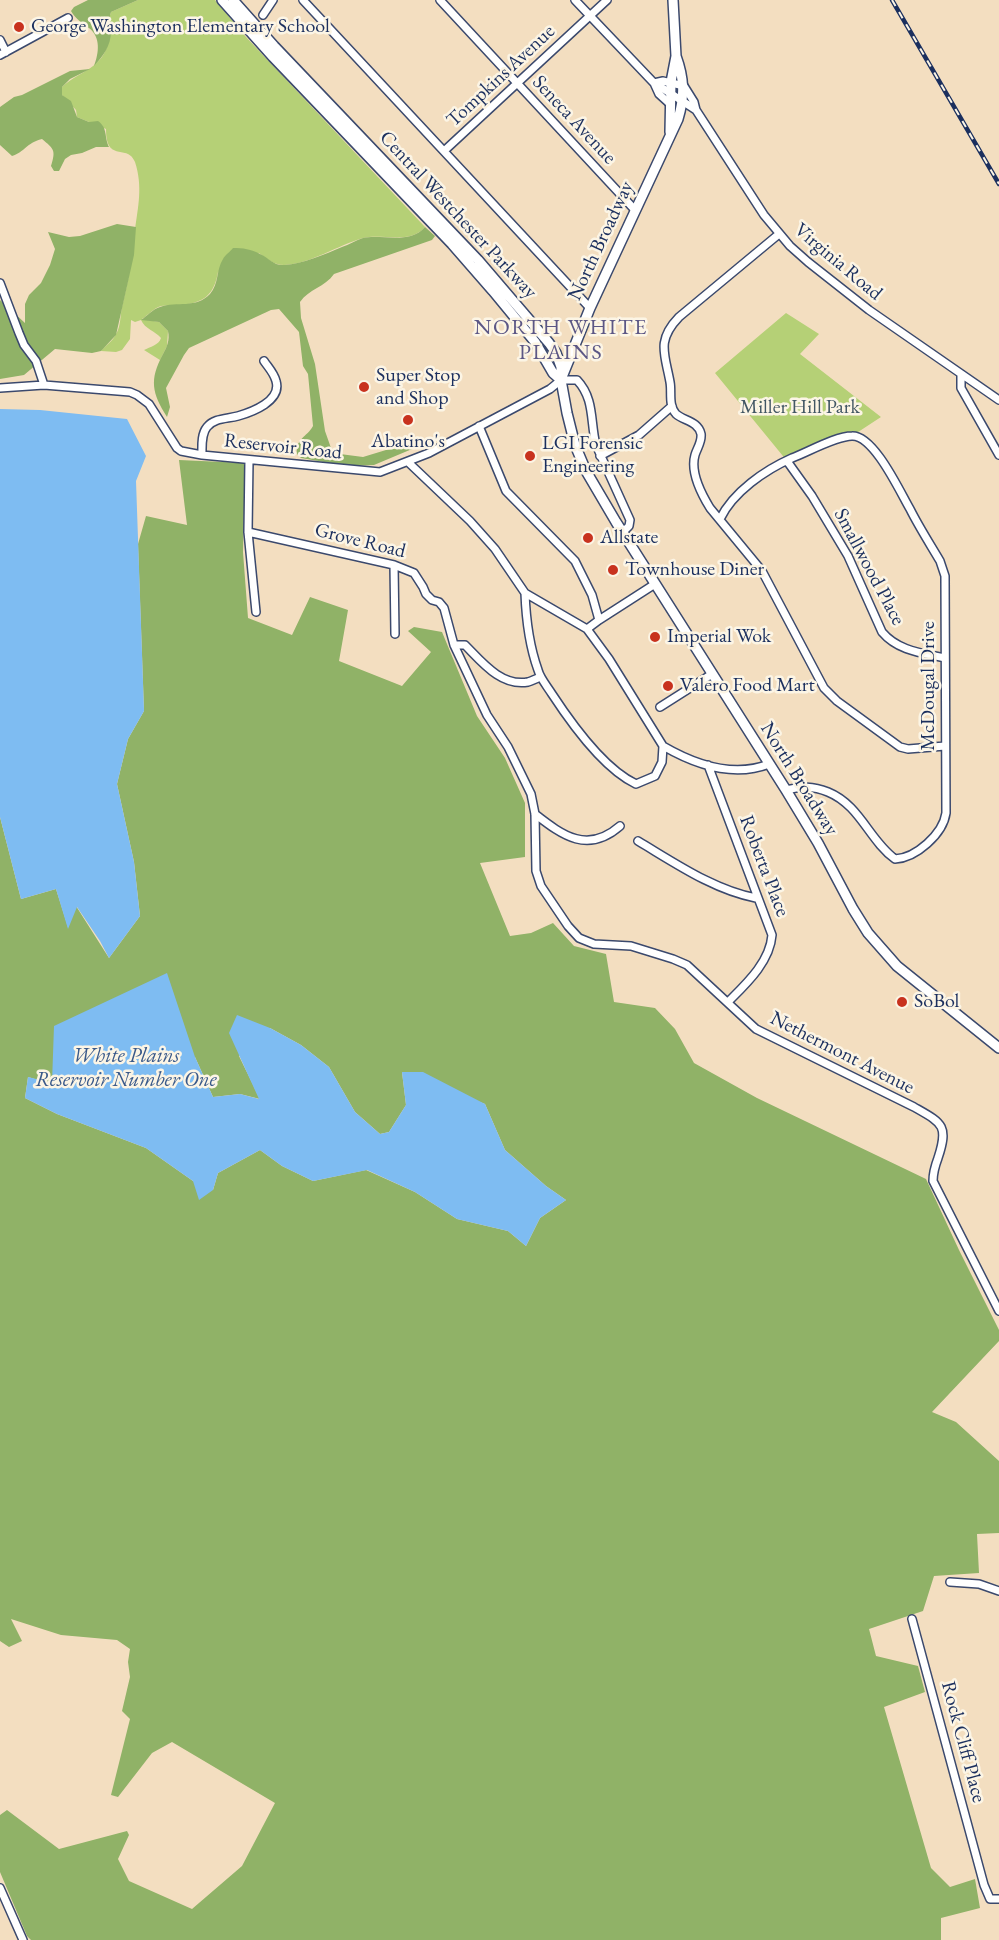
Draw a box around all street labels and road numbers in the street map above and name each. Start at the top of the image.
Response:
street label: Tompkins Avenue [442,20,560,132]
street label: Seneca Avenue [527,71,621,169]
street label: Central Westchester Parkway [374,126,542,304]
street label: North Broadway [563,177,639,305]
street label: Virginia Road [789,218,887,306]
street label: Reservoir Road [223,429,343,465]
street label: Smallwood Place [828,504,910,630]
street label: Grove Road [312,518,408,564]
street label: McDougal Drive [917,621,941,751]
street label: North Broadway [755,718,843,840]
street label: Roberta Place [734,812,794,920]
street label: Nethermont Avenue [766,1006,918,1100]
street label: Rock Cliff Place [935,1679,991,1805]

